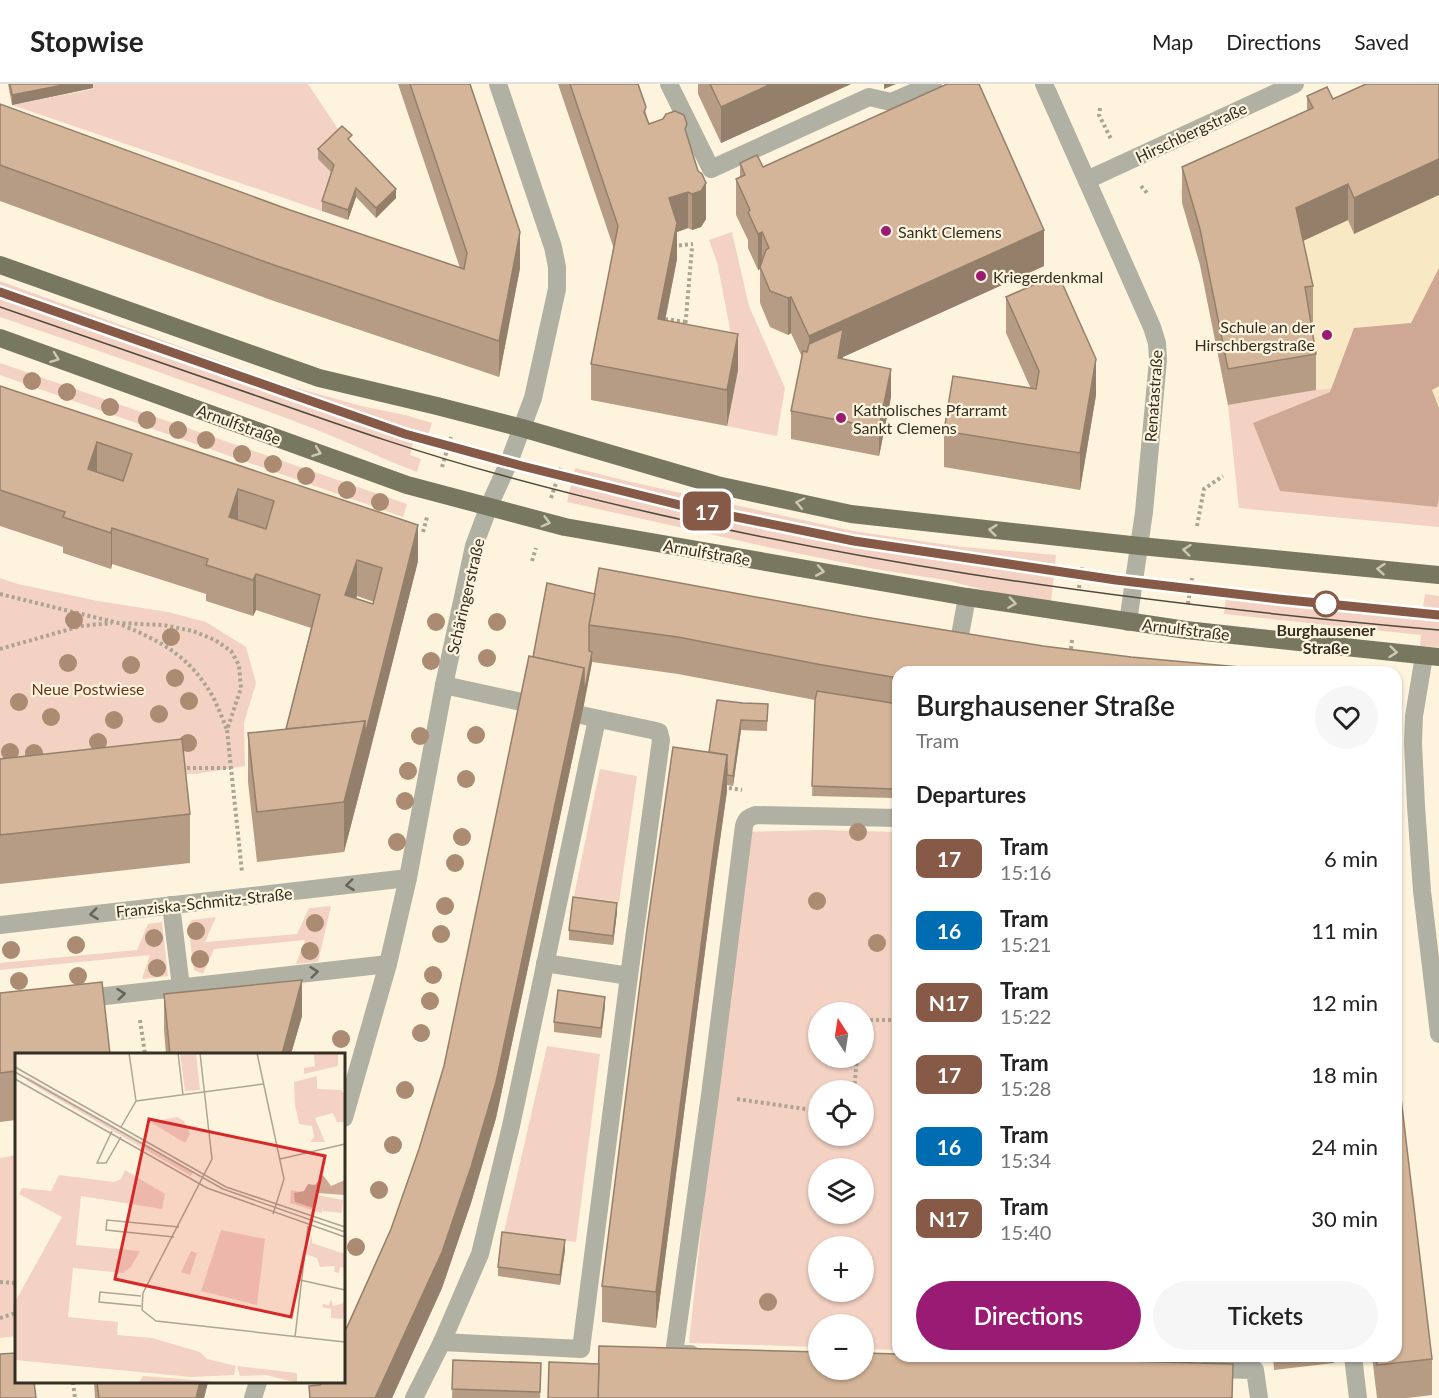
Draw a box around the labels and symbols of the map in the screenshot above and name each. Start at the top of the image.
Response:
street label: Hirschbergstraße [1132,98,1250,166]
place label: Sankt Clemens [898,222,1002,241]
marker: Sankt Clemens [879,224,893,238]
place label: Kriegerdenkmal [993,267,1103,286]
marker: Kriegerdenkmal [974,269,988,283]
place label: Schule an der Hirschbergstraße [1194,317,1315,354]
marker: Schule an der Hirschbergstraße [1320,328,1334,342]
street label: Renatastraße [1140,349,1166,443]
one-way arrow [49,350,60,363]
street label: Arnulfstraße [194,400,284,448]
place label: Katholisches Pfarramt Sankt Clemens [853,400,1007,437]
marker: Katholisches Pfarramt Sankt Clemens [834,411,848,425]
one-way arrow [312,445,322,458]
line badge: 17 [680,492,734,530]
one-way arrow [795,497,805,510]
one-way arrow [540,515,550,527]
one-way arrow [988,524,997,537]
street label: Arnulfstraße [662,535,752,569]
street label: Schäringerstraße [442,536,488,656]
one-way arrow [1182,544,1191,557]
one-way arrow [1376,563,1385,576]
one-way arrow [815,564,825,577]
marker: Burghausener Straße [1313,591,1339,617]
one-way arrow [1008,597,1017,609]
street label: Arnulfstraße [1141,614,1231,644]
place label: Burghausener Straße [1276,620,1376,657]
one-way arrow [1389,646,1398,658]
park label: Neue Postwiese [31,679,145,698]
one-way arrow [345,878,355,891]
street label: Franziska-Schmitz-Straße [115,883,293,921]
one-way arrow [89,907,98,920]
one-way arrow [310,966,319,979]
one-way arrow [116,989,125,1001]
north arrow [808,1002,874,1068]
inset map [15,1053,345,1383]

